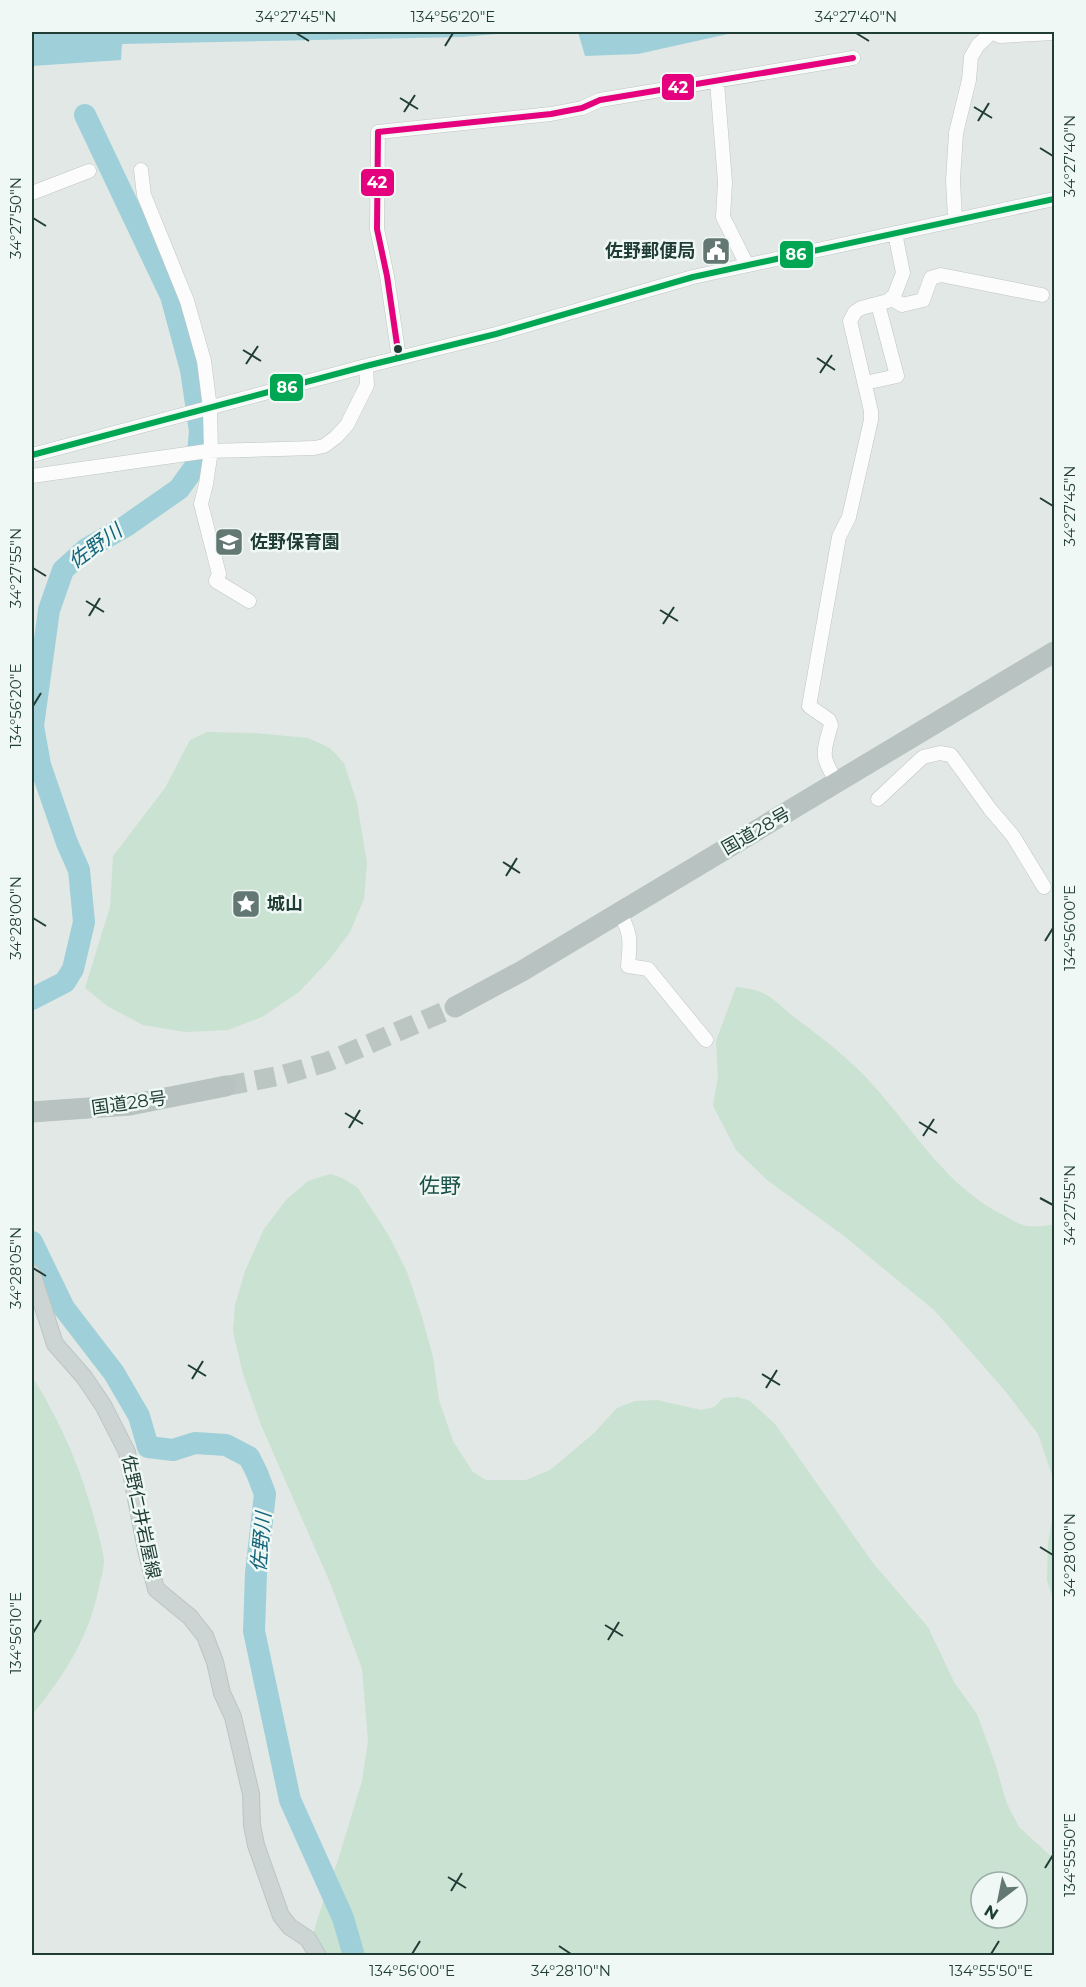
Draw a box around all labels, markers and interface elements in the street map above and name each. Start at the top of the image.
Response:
text: 34°27'45"N [255,7,337,26]
text: 134°56'20"E [411,7,495,26]
text: 34°27'40"N [815,7,897,26]
line badge: 42 [661,73,695,101]
text: 42 [668,78,688,97]
text: 34°27'40"N [1060,115,1079,197]
line badge: 42 [360,168,395,197]
text: 42 [367,173,387,192]
text: 34°27'50"N [6,177,25,259]
public building icon: 佐野郵便局 [700,235,732,267]
place label: 佐野郵便局 [605,240,695,262]
line badge: 86 [779,240,814,269]
text: 86 [786,245,806,264]
unlabelled marker [392,343,404,355]
line badge: 86 [269,373,304,402]
text: 86 [277,378,297,397]
text: 34°27'45"N [1060,465,1079,547]
water label: 佐野川 [64,517,128,573]
school or university icon: 佐野保育園 [213,526,245,558]
text: 34°27'55"N [6,528,25,608]
place label: 佐野保育園 [250,531,340,553]
text: 134°56'20"E [6,664,25,748]
street label: 国道28号 [718,803,794,859]
text: 34°28'00"N [6,876,25,960]
text: 134°56'00"E [1060,885,1079,971]
place icon: 城山 [230,888,262,920]
place label: 城山 [267,893,303,915]
street label: 国道28号 [90,1087,168,1119]
text: 34°27'55"N [1060,1165,1079,1245]
district label: 佐野 [419,1173,461,1198]
text: 34°28'05"N [6,1227,25,1309]
street label: 佐野仁井岩屋線 [117,1453,165,1581]
water label: 佐野川 [246,1509,276,1573]
text: 34°28'00"N [1060,1513,1079,1597]
text: 134°56'10"E [6,1592,25,1674]
text: 134°55'50"E [1060,1813,1079,1897]
north arrow [969,1870,1029,1930]
text: N [981,1901,1002,1924]
text: 134°56'00"E [369,1961,455,1980]
text: 34°28'10"N [531,1961,611,1980]
text: 134°55'50"E [949,1961,1033,1980]

